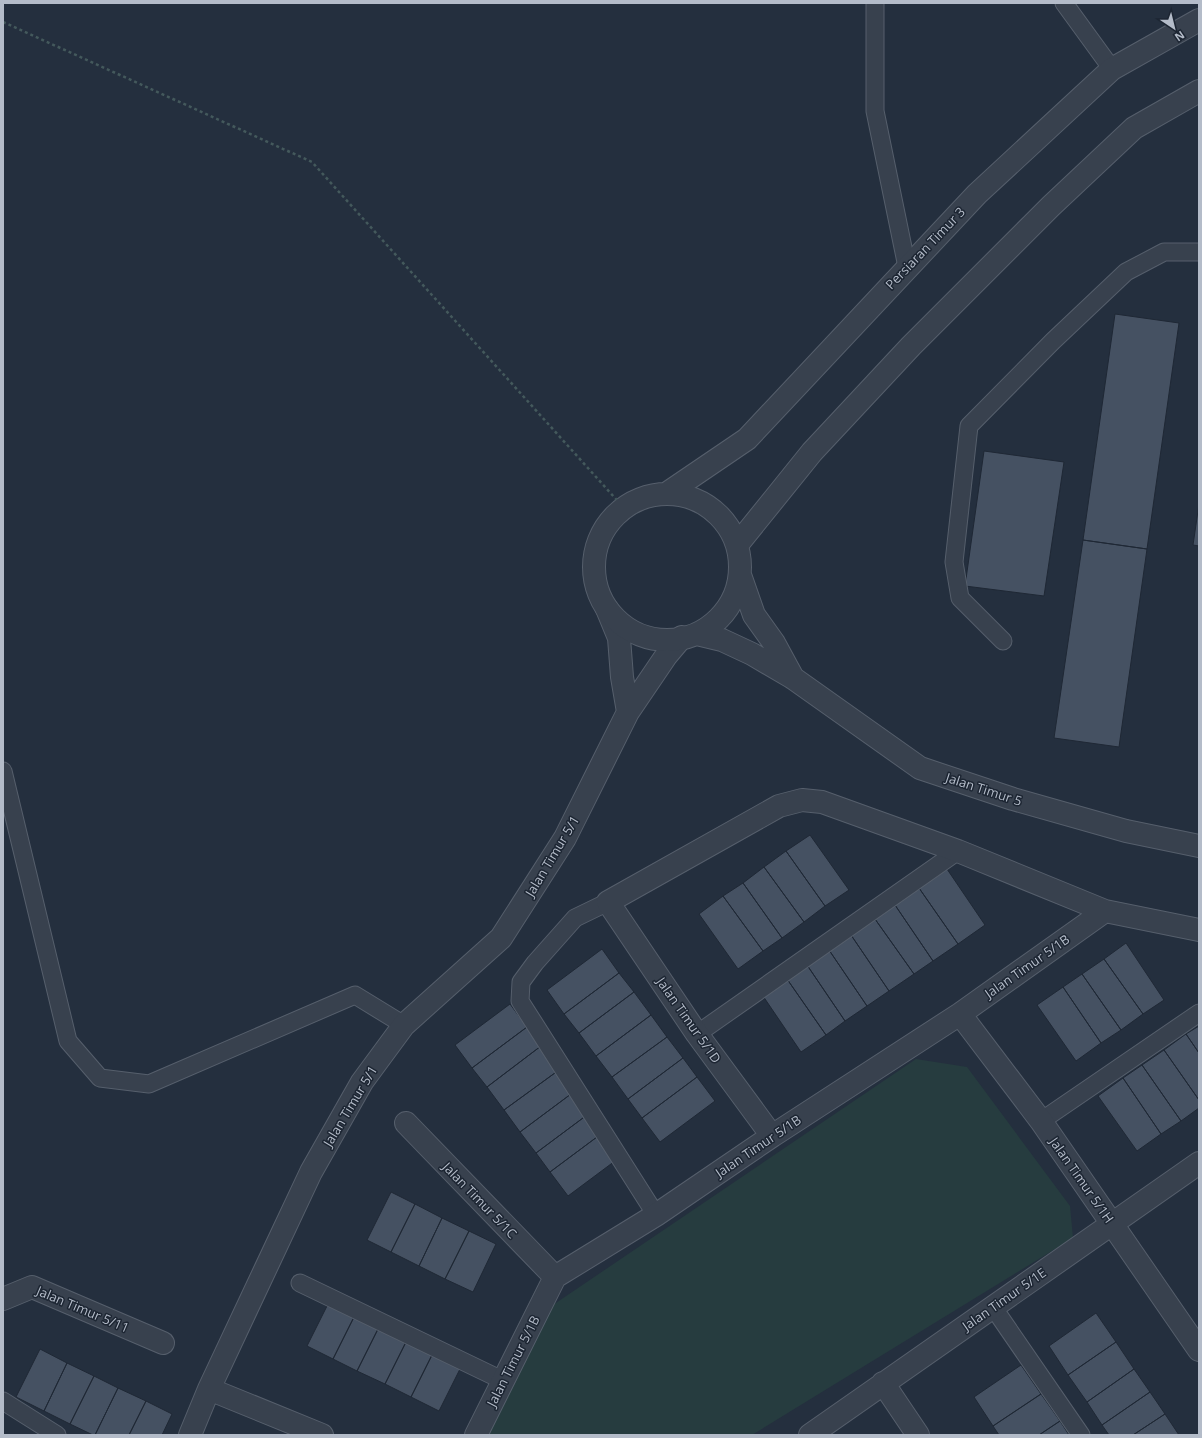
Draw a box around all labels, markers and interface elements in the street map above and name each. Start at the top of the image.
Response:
north arrow [1154,8,1194,48]
text: N [1172,28,1188,45]
street label: Persiaran Timur 3 [881,203,969,293]
street label: Jalan Timur 5 [942,768,1024,810]
street label: Jalan Timur 5/1 [520,812,583,901]
street label: Jalan Timur 5/1B [979,930,1073,1003]
street label: Jalan Timur 5/1D [652,972,725,1066]
street label: Jalan Timur 5/1 [318,1062,381,1151]
street label: Jalan Timur 5/1B [710,1111,804,1182]
street label: Jalan Timur 5/1H [1045,1132,1118,1227]
street label: Jalan Timur 5/1C [438,1157,521,1242]
street label: Jalan Timur 5/1E [957,1263,1050,1336]
street label: Jalan Timur 5/11 [32,1281,132,1337]
street label: Jalan Timur 5/1B [481,1312,544,1411]

